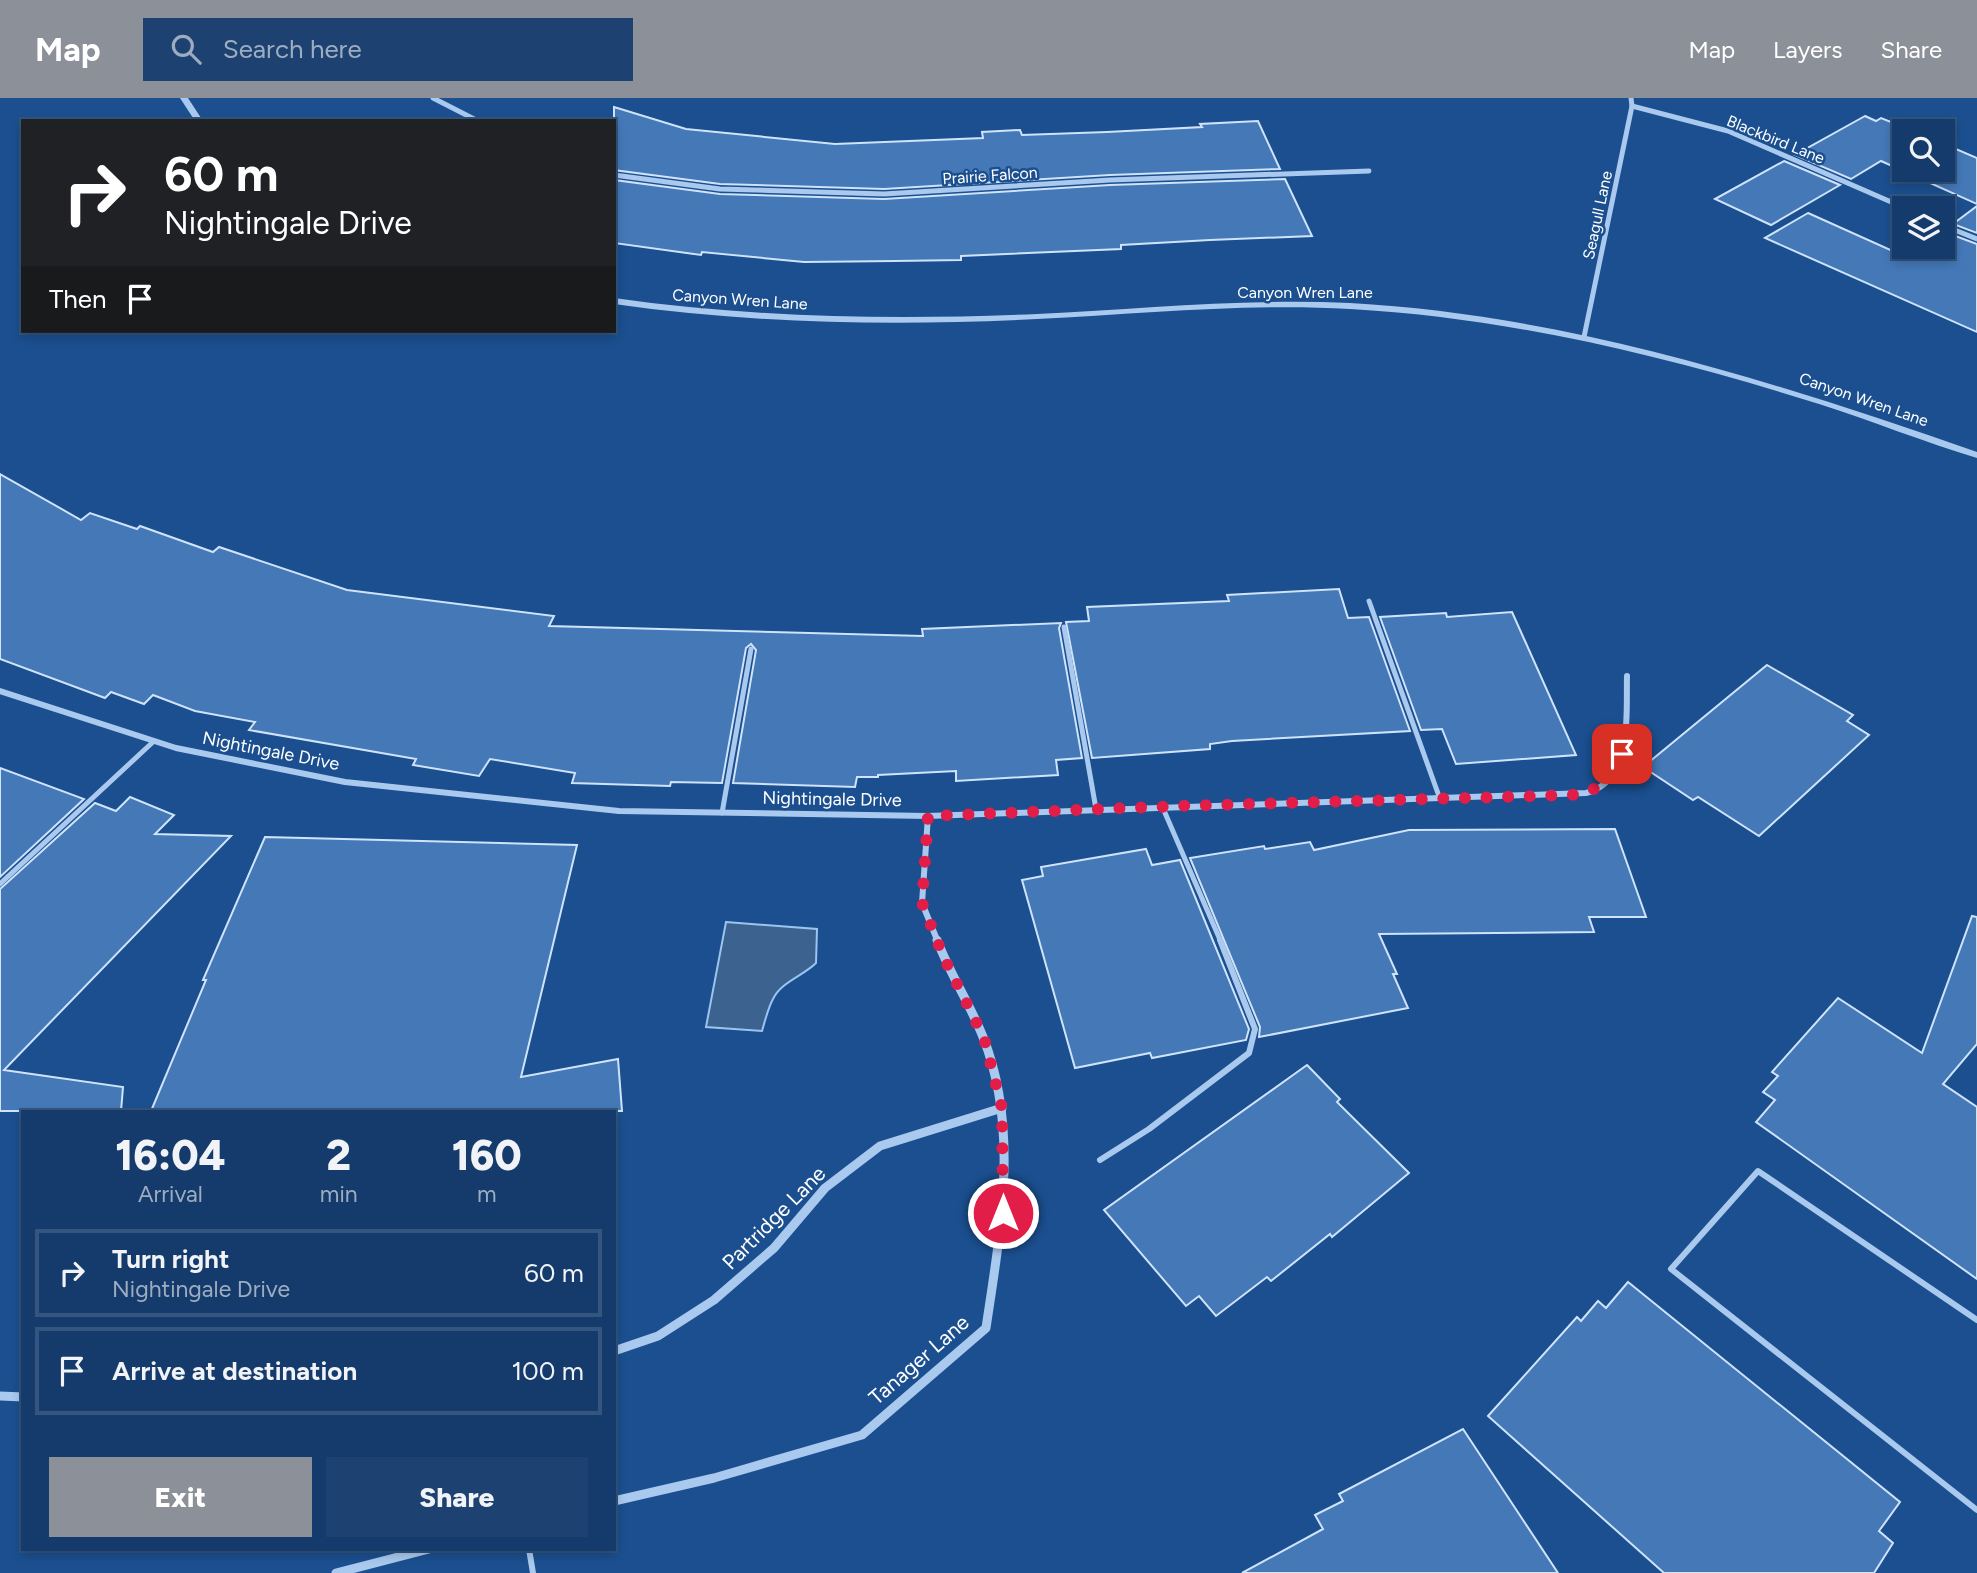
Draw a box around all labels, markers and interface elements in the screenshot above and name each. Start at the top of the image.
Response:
search box [143,18,633,81]
text: Map [35,30,101,69]
icon: search [167,30,205,68]
text: Search here [223,33,362,65]
text: Map [1688,35,1735,64]
text: Layers [1773,35,1842,64]
text: Share [1880,35,1942,64]
street label: Blackbird Lane [1724,111,1828,168]
map controls [1892,119,1955,259]
button: search [1892,119,1955,182]
text: 60 m [164,144,279,203]
icon: right [49,147,140,238]
street label: Prairie Falcon [942,163,1038,188]
street label: Seagull Lane [1579,169,1616,261]
button: layers [1892,196,1955,259]
text: Nightingale Drive [164,204,412,242]
icon: arrive [121,280,159,318]
text: Then [49,283,107,315]
street label: Canyon Wren Lane [1237,283,1373,302]
street label: Canyon Wren Lane [672,285,808,314]
street label: Canyon Wren Lane [1797,368,1931,431]
pin [1592,724,1652,784]
street label: Nightingale Drive [201,727,342,775]
icon: arrive [1603,735,1641,773]
street label: Nightingale Drive [762,787,902,811]
text: 16:04 [115,1130,226,1181]
text: 2 [326,1130,351,1181]
text: 160 [452,1130,522,1181]
street label: Partridge Lane [717,1161,830,1274]
position arrow [966,1176,1040,1250]
text: Arrival [138,1180,203,1208]
text: min [320,1180,358,1208]
text: m [477,1180,497,1208]
text: Turn right [112,1243,229,1275]
icon: right [53,1254,91,1292]
text: 60 m [524,1257,584,1289]
text: Nightingale Drive [112,1275,290,1303]
street label: Tanager Lane [864,1309,974,1410]
icon: arrive [53,1352,91,1390]
text: Arrive at destination [112,1355,357,1387]
text: 100 m [511,1355,584,1387]
button: Exit [49,1457,312,1537]
button: Share [326,1457,588,1537]

